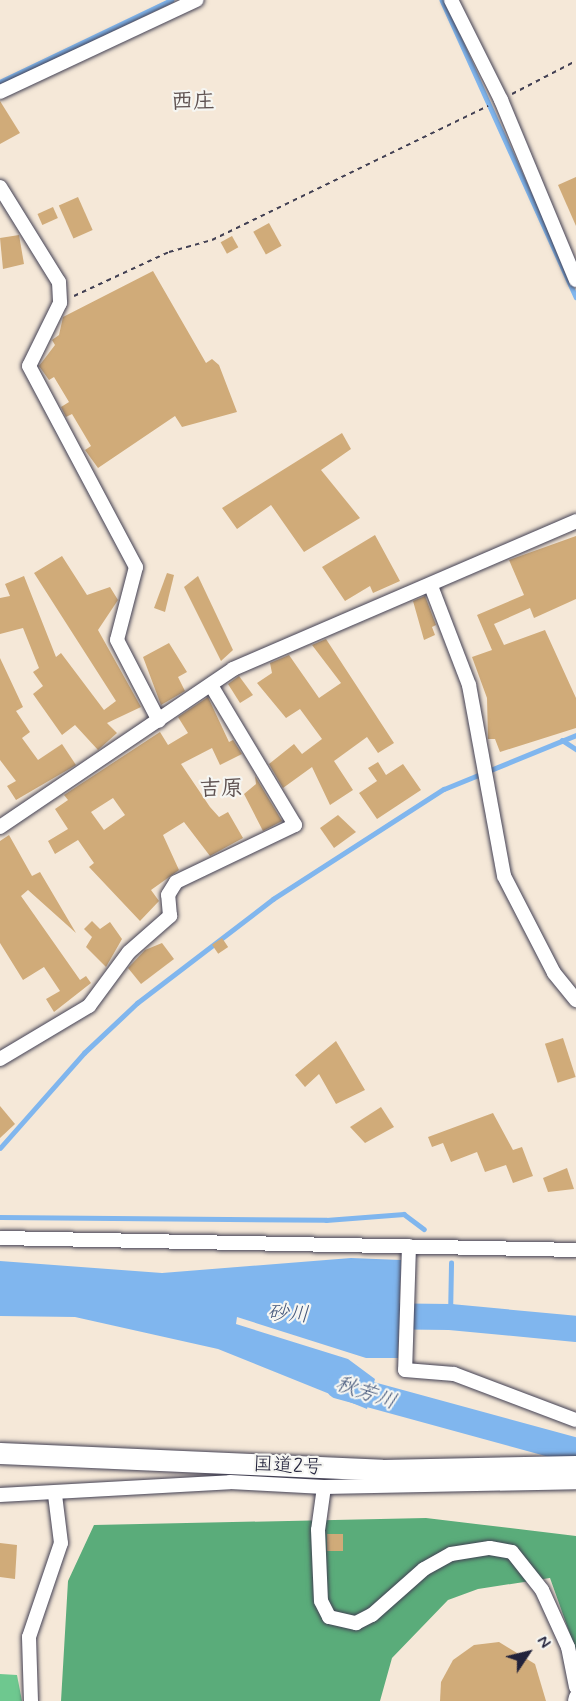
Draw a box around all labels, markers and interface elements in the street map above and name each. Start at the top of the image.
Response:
district label: 西庄 [171,90,215,116]
district label: 吉原 [199,777,243,803]
water label: 砂川 [266,1300,310,1328]
water label: 秋芳川 [332,1371,400,1415]
street label: 国道2号 [253,1452,323,1480]
north arrow [498,1623,558,1683]
text: N [531,1632,555,1653]

